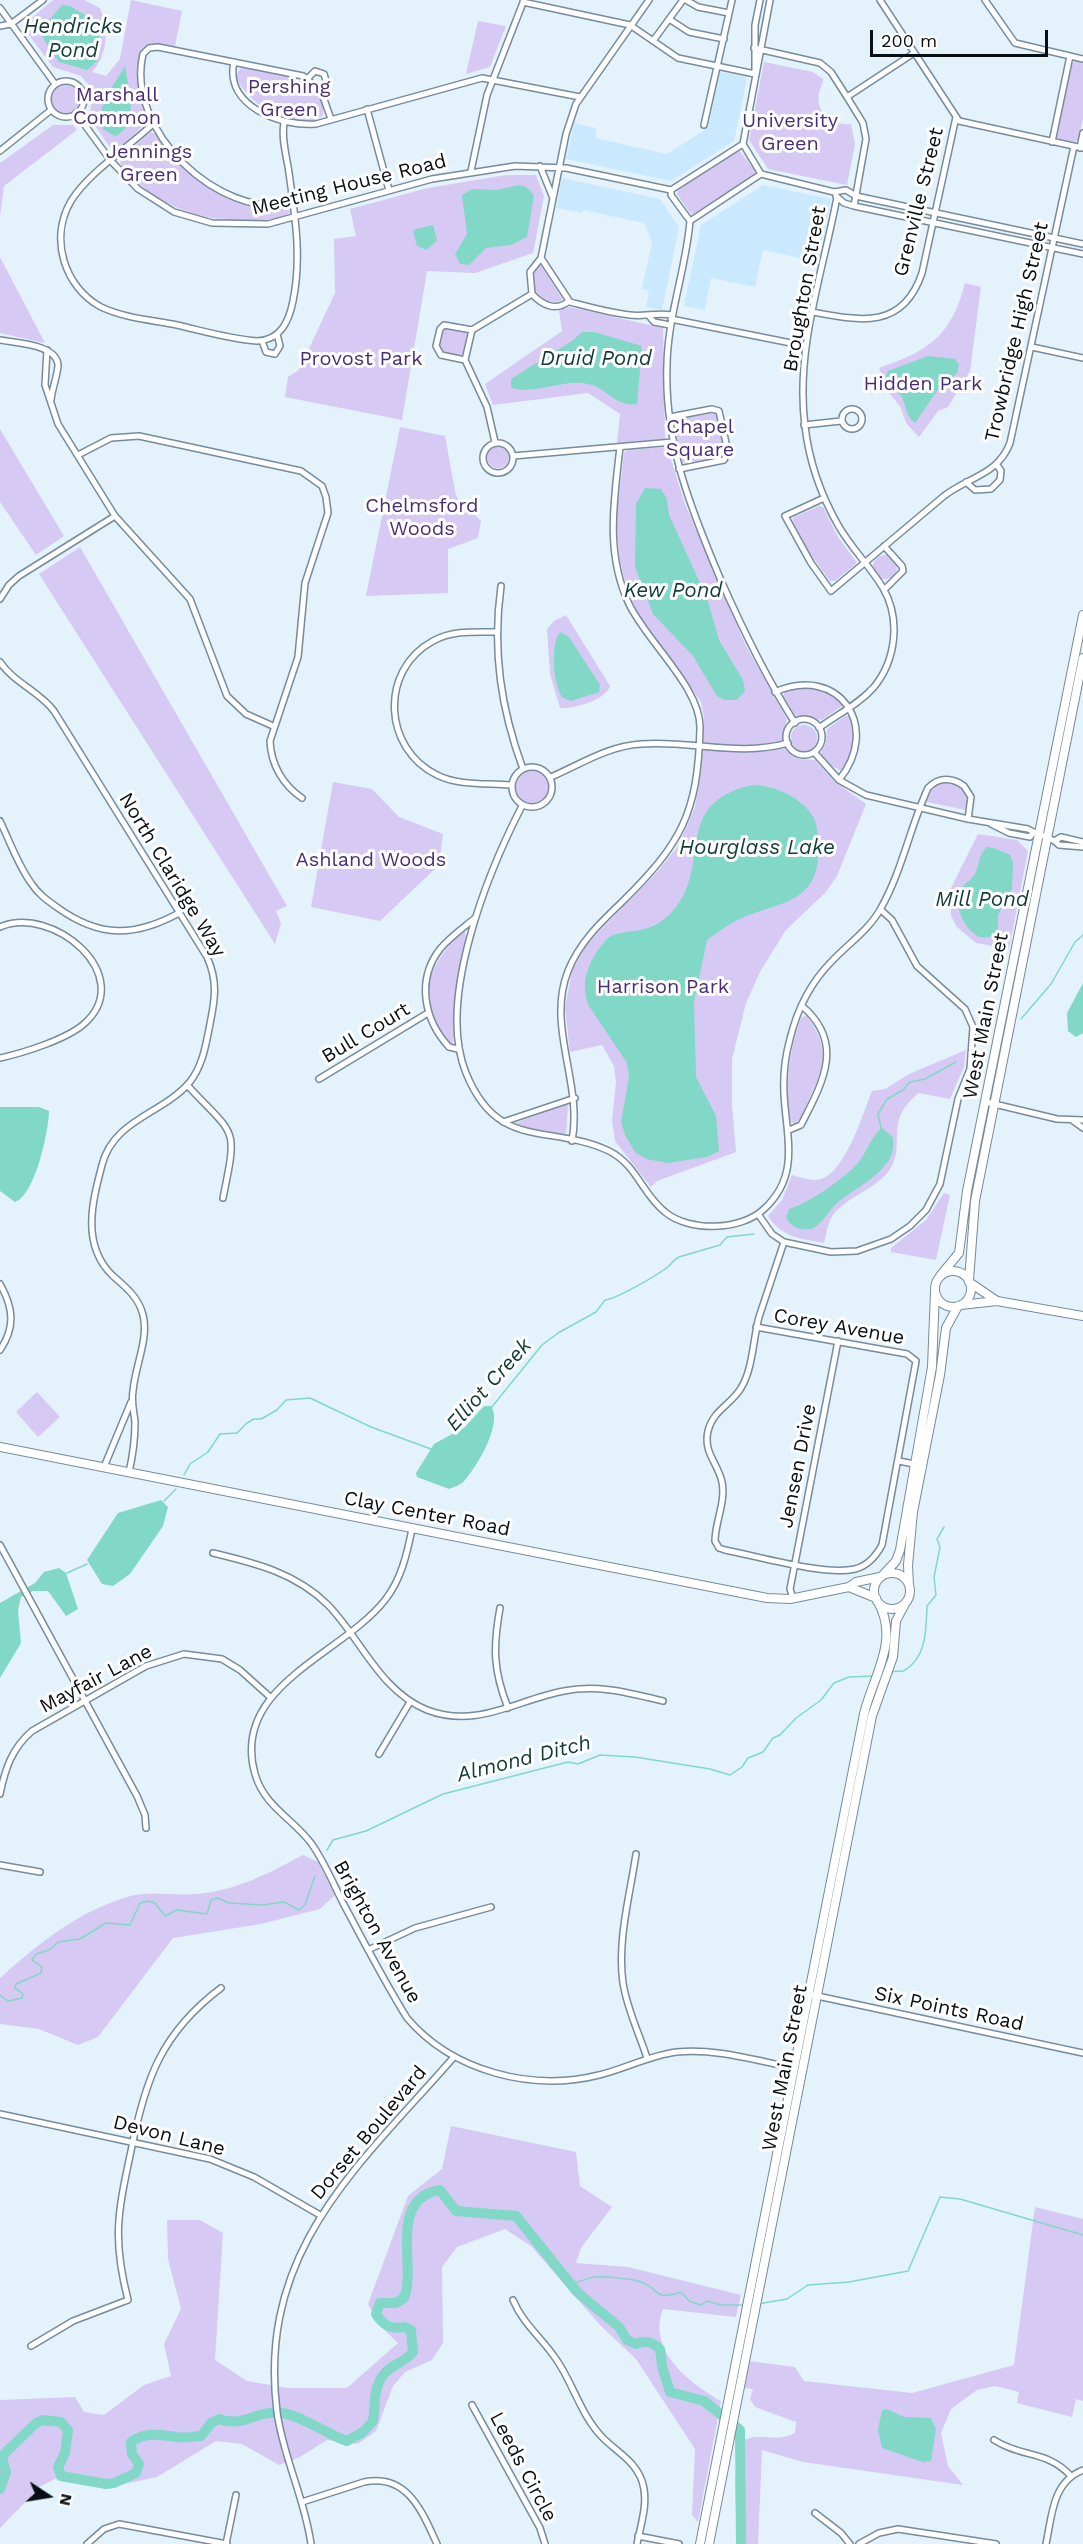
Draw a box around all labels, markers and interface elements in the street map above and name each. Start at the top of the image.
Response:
water label: Hendricks Pond [23,14,123,64]
scale bar [873,18,1052,56]
text: 200 m [881,30,937,51]
park label: Pershing Green [248,75,330,122]
park label: Marshall Common [73,83,161,130]
park label: University Green [742,109,838,156]
street label: Grenville Street [889,125,949,279]
park label: Jennings Green [106,140,192,187]
street label: Meeting House Road [249,149,449,221]
street label: Broughton Street [779,204,831,374]
street label: Trowbridge High Street [980,220,1054,444]
water label: Druid Pond [540,346,652,372]
park label: Provost Park [299,347,423,371]
park label: Hidden Park [864,372,982,396]
park label: Chapel Square [666,415,734,462]
park label: Chelmsford Woods [365,494,479,541]
water label: Kew Pond [624,578,722,604]
street label: North Claridge Way [113,789,231,961]
water label: Hourglass Lake [679,835,835,861]
park label: Ashland Woods [296,848,446,872]
water label: Mill Pond [935,887,1029,913]
street label: West Main Street [958,931,1014,1101]
park label: Harrison Park [597,975,729,999]
street label: Bull Court [318,997,414,1069]
street label: Corey Avenue [772,1304,906,1350]
water label: Elliot Creek [441,1333,537,1437]
street label: Jensen Drive [774,1402,822,1530]
street label: Clay Center Road [342,1486,512,1542]
street label: Mayfair Lane [36,1639,156,1719]
water label: Almond Ditch [455,1730,593,1788]
street label: Brighton Avenue [328,1856,426,2008]
street label: Six Points Road [872,1981,1026,2037]
street label: West Main Street [757,1983,813,2153]
street label: Dorset Boulevard [306,2061,432,2205]
street label: Devon Lane [111,2111,227,2161]
street label: Leeds Circle [484,2408,562,2526]
north arrow [18,2466,78,2526]
text: N [56,2492,77,2508]

